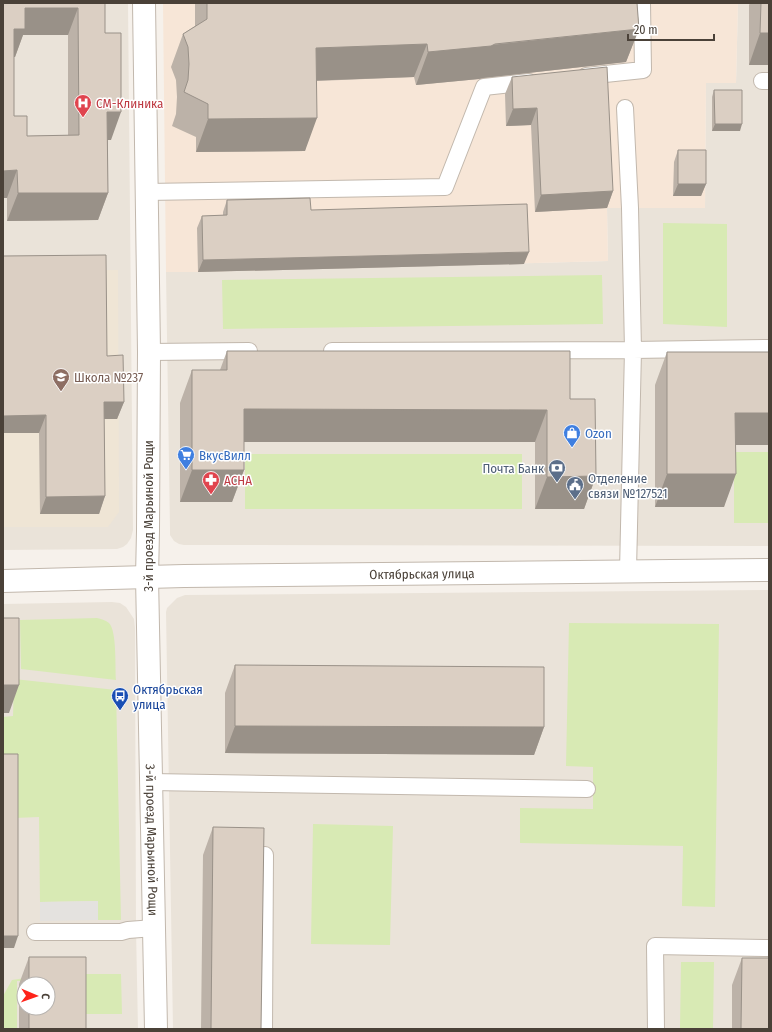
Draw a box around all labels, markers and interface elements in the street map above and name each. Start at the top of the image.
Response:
scale bar [628,16,714,42]
text: 20 m [634,23,658,37]
hospital icon: СМ-Клиника [73,93,93,118]
place label: СМ-Клиника [96,96,163,111]
school or university icon: Школа №237 [51,367,71,392]
place label: Школа №237 [74,370,143,385]
shop icon: Ozon [562,423,582,448]
place label: Ozon [585,426,612,441]
street label: 3-й проезд Марьиной Рощи [141,440,156,592]
supermarket icon: ВкусВилл [176,445,196,470]
place label: ВкусВилл [199,448,251,463]
bank icon: Почта Банк [547,458,567,483]
place label: Почта Банк [482,461,544,476]
pharmacy icon: АСНА [201,470,221,495]
place label: Отделение связи №127521 [588,471,668,501]
place label: АСНА [224,473,252,488]
public building icon: Отделение связи №127521 [565,475,585,500]
street label: Октябрьская улица [369,566,475,582]
place label: Октябрьская улица [133,682,203,712]
bus stop icon: Октябрьская улица [110,686,130,711]
street label: 3-й проезд Марьиной Рощи [143,764,161,916]
north arrow [16,976,56,1016]
text: С [39,993,52,1000]

